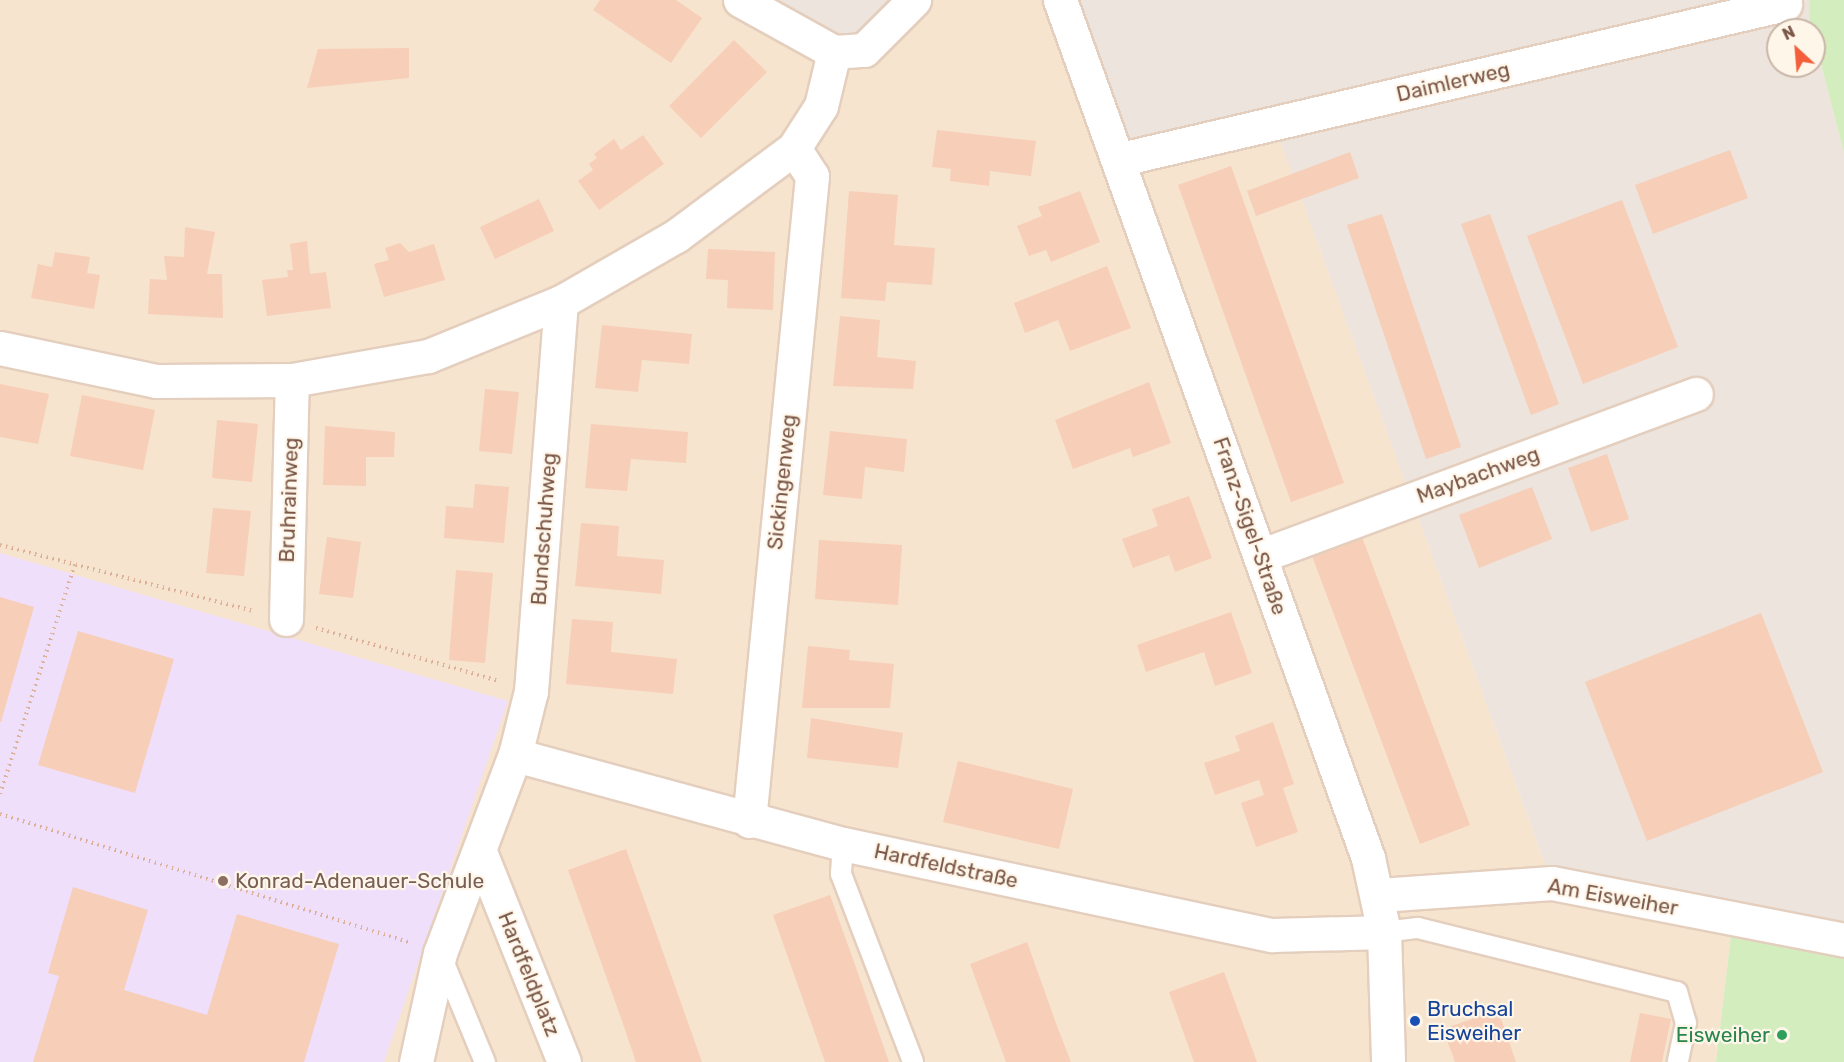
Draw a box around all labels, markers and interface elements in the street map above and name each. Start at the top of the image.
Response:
north arrow [1766,18,1826,78]
text: N [1779,22,1798,44]
street label: Daimlerweg [1394,57,1512,107]
street label: Sickingenweg [762,413,802,551]
street label: Franz-Sigel-Straße [1208,434,1292,618]
street label: Bruhrainweg [274,437,304,563]
street label: Maybachweg [1413,441,1543,509]
street label: Bundschuhweg [526,452,562,606]
street label: Hardfeldstraße [872,838,1020,894]
place label: Konrad-Adenauer-Schule [235,868,484,894]
street label: Am Eisweiher [1546,873,1680,921]
marker: Konrad-Adenauer-Schule [216,874,230,888]
street label: Hardfeldplatz [493,908,565,1040]
place label: Bruchsal Eisweiher [1427,996,1521,1046]
marker: Bruchsal Eisweiher [1408,1014,1422,1028]
place label: Eisweiher [1676,1022,1770,1048]
marker: Eisweiher [1775,1028,1789,1042]

